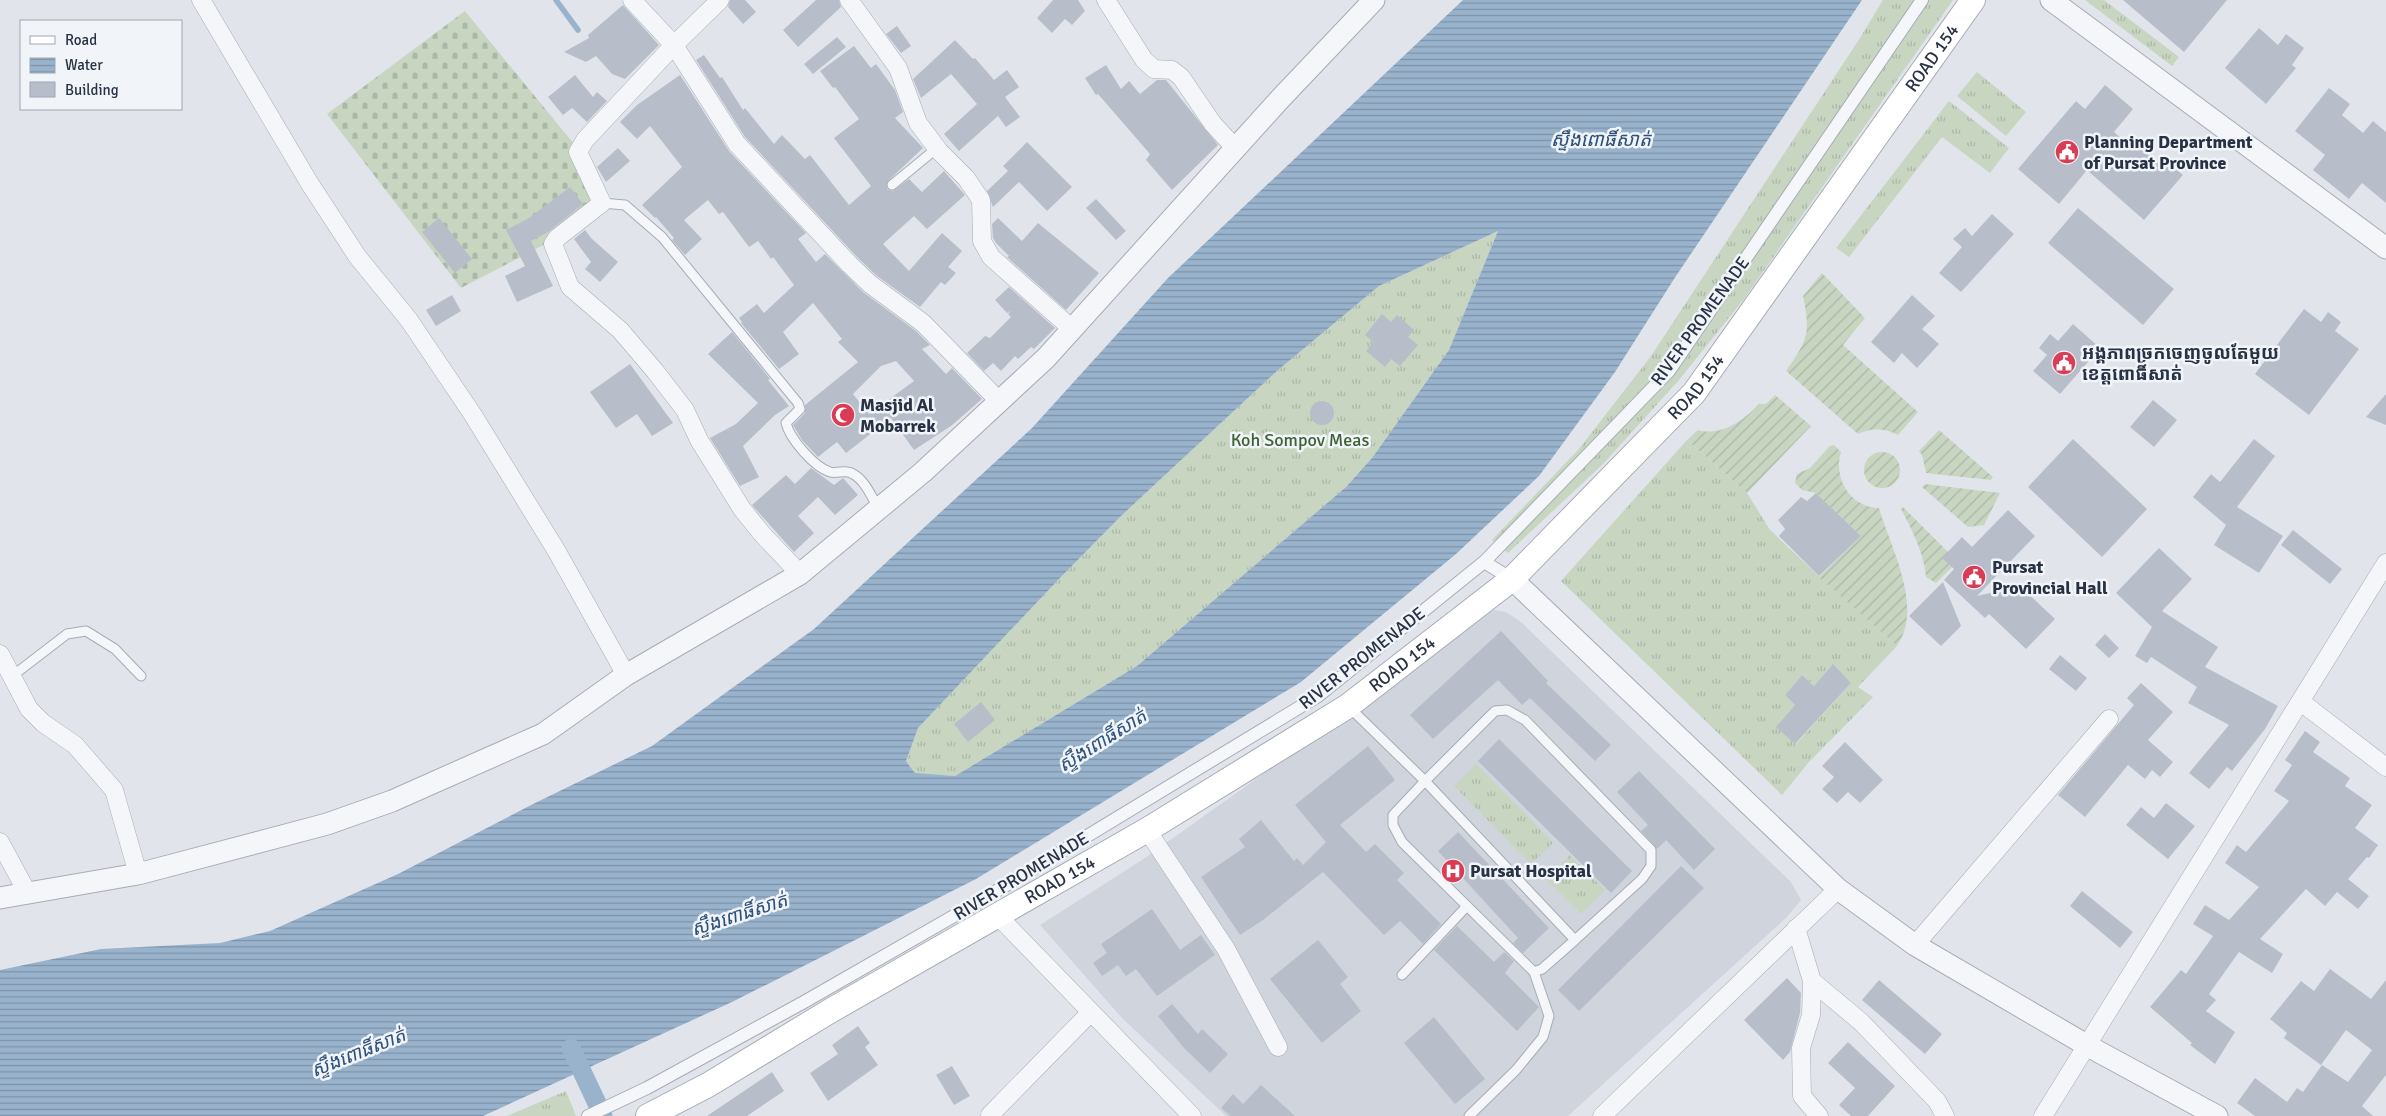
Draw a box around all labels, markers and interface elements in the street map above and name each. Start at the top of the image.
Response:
legend [20,20,182,110]
street label: ROAD 154 [1900,20,1964,96]
text: Road [65,31,97,49]
text: Water [65,56,103,74]
text: Building [65,81,119,99]
water label: ស្ទឹងពោធិ៍សាត់ [1551,128,1652,152]
place label: Planning Department of Pursat Province [2084,131,2253,174]
public building icon: Planning Department of Pursat Province [2054,139,2080,165]
street label: RIVER PROMENADE [1646,252,1754,390]
place label: អង្គភាពច្រកចេញចូលតែមួយ ខេត្តពោធិ៍សាត់ [2082,342,2279,385]
street label: ROAD 154 [1663,350,1729,424]
public building icon: អង្គភាពច្រកចេញចូលតែមួយ ខេត្តពោធិ៍សាត់ [2051,350,2077,376]
place label: Masjid Al Mobarrek [860,394,936,437]
mosque icon: Masjid Al Mobarrek [830,402,856,428]
park label: Koh Sompov Meas [1231,429,1369,451]
place label: Pursat Provincial Hall [1992,556,2108,599]
public building icon: Pursat Provincial Hall [1961,564,1987,590]
street label: RIVER PROMENADE [1295,602,1429,714]
street label: ROAD 154 [1365,631,1440,697]
water label: ស្ទឹងពោធិ៍សាត់ [1054,704,1152,778]
street label: RIVER PROMENADE [949,827,1093,925]
street label: ROAD 154 [1021,851,1100,909]
hospital icon: Pursat Hospital [1440,858,1466,884]
place label: Pursat Hospital [1470,860,1592,882]
water label: ស្ទឹងពោធិ៍សាត់ [688,888,791,942]
water label: ស្ទឹងពោធិ៍សាត់ [308,1023,410,1083]

